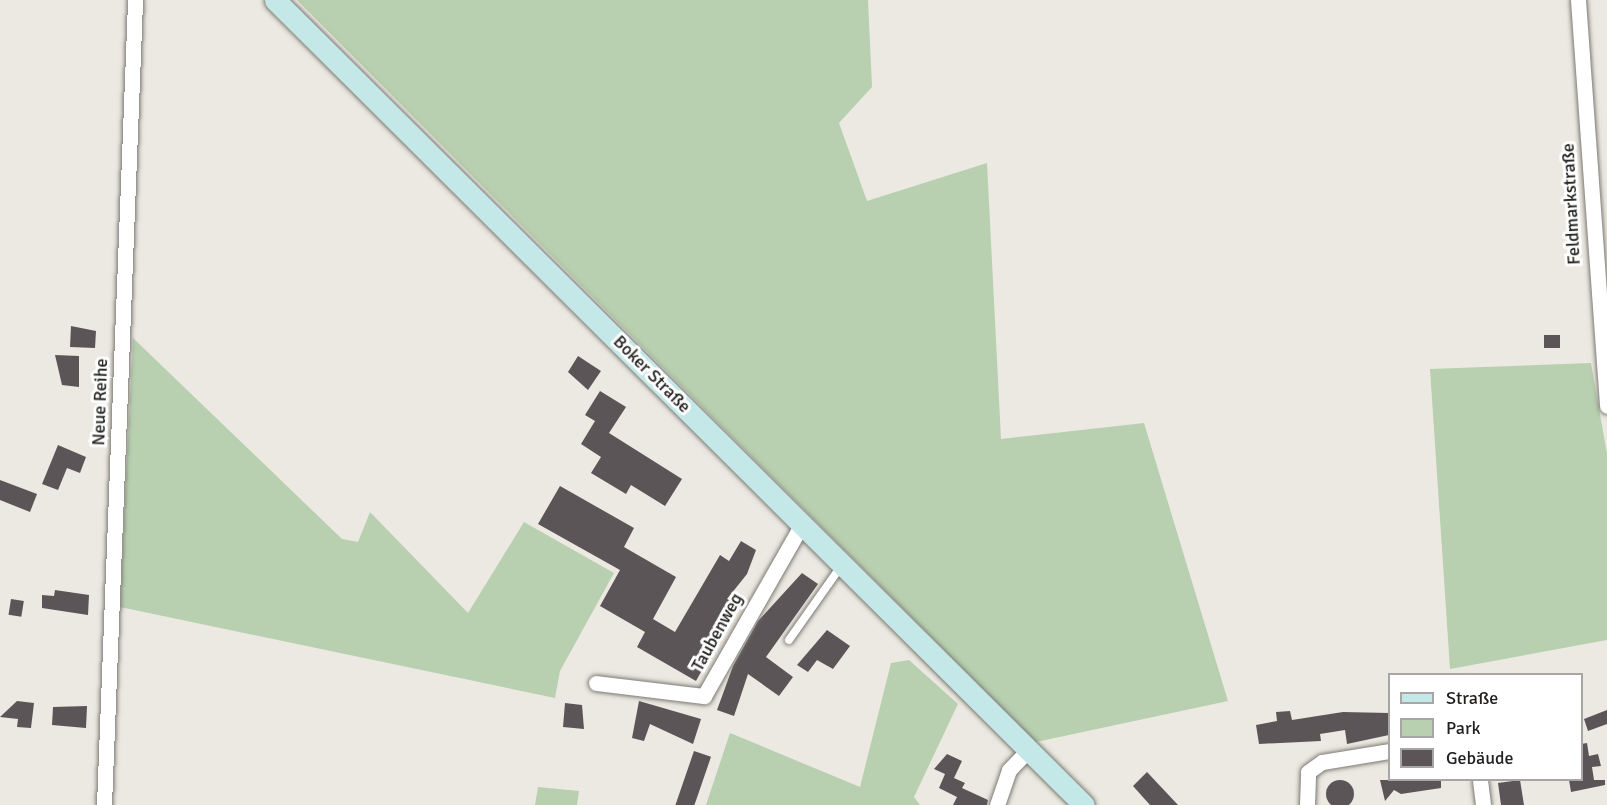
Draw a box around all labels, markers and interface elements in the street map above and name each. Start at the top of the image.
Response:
street label: Feldmarkstraße [1557,143,1585,265]
street label: Boker Straße [609,331,695,417]
street label: Neue Reihe [88,358,112,446]
street label: Taubenweg [687,589,747,675]
legend [1388,673,1583,781]
text: Straße [1446,687,1498,709]
text: Park [1446,717,1481,739]
text: Gebäude [1446,747,1514,769]

